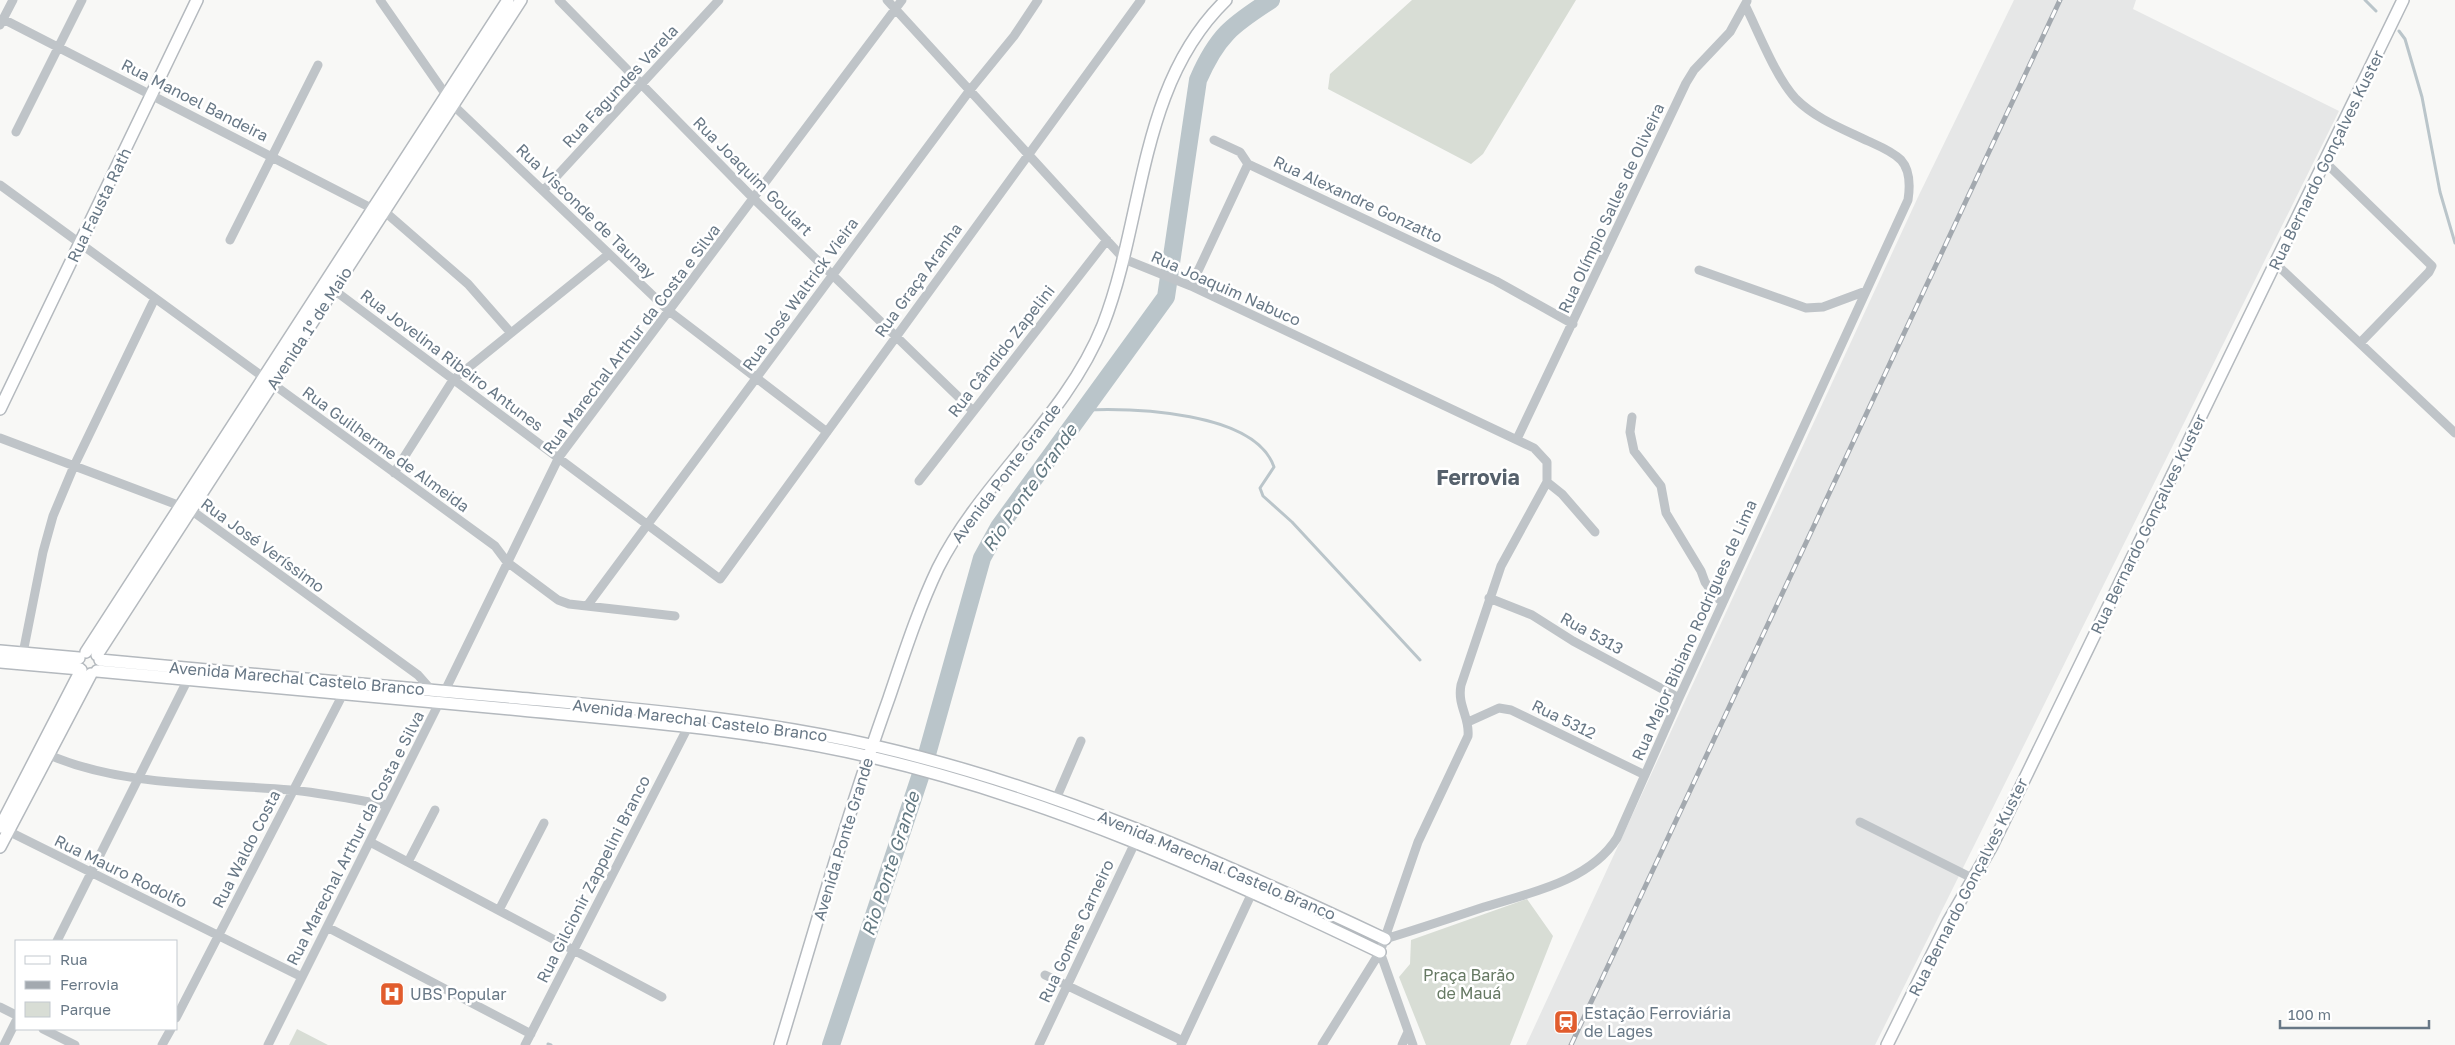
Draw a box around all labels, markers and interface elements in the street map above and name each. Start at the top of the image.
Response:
street label: Rua Fagundes Varela [558,20,682,152]
street label: Rua Bernardo Gonçalves Kuster [2264,47,2388,273]
street label: Rua Manoel Bandeira [118,54,272,146]
street label: Rua Olímpio Salles de Oliveira [1553,100,1669,316]
street label: Rua Joaquim Goulart [689,112,817,240]
street label: Rua Visconde de Taunay [512,139,660,283]
street label: Rua Fausta Rath [63,144,135,266]
street label: Rua Alexandre Gonzatto [1270,151,1446,247]
street label: Rua José Waltrick Vieira [738,214,862,374]
street label: Rua Graça Aranha [870,219,966,341]
street label: Rua Marechal Arthur da Costa e Silva [538,220,724,458]
street label: Rua Joaquim Nabuco [1148,246,1304,330]
street label: Avenida 1º de Maio [262,263,356,393]
street label: Rua Cândido Zapelini [943,281,1059,421]
street label: Rua Jovelina Ribeiro Antunes [357,285,547,435]
street label: Rua Guilherme de Almeida [299,382,473,516]
street label: Avenida Ponte Grande [947,399,1065,547]
street label: Rua Bernardo Gonçalves Kuster [2086,411,2210,637]
water label: Rio Ponte Grande [977,418,1082,555]
district label: Ferrovia [1436,464,1520,490]
street label: Rua José Veríssimo [197,493,329,597]
street label: Rua Major Bibiano Rodrigues de Lima [1627,496,1761,764]
street label: Rua 5313 [1557,608,1627,658]
street label: Avenida Marechal Castelo Branco [169,657,425,699]
street label: Avenida Marechal Castelo Branco [572,694,828,746]
street label: Rua 5312 [1529,695,1599,743]
street label: Rua Marechal Arthur da Costa e Silva [282,707,428,969]
street label: Avenida Ponte Grande [809,755,877,923]
street label: Rua Gilcionir Zappelini Branco [532,772,654,986]
street label: Rua Bernardo Gonçalves Kuster [1904,774,2032,1000]
street label: Rua Waldo Costa [208,787,284,911]
water label: Rio Ponte Grande [856,787,924,938]
street label: Avenida Marechal Castelo Branco [1095,806,1339,924]
street label: Rua Mauro Rodolfo [51,830,191,912]
street label: Rua Gomes Carneiro [1034,856,1118,1006]
legend [15,940,178,1030]
text: Rua [60,950,87,968]
park label: Praça Barão de Mauá [1423,965,1515,1003]
text: Ferrovia [60,975,119,993]
hospital icon: UBS Popular [379,981,405,1007]
place label: UBS Popular [410,984,506,1004]
scale bar [2280,998,2429,1030]
text: Parque [60,1000,111,1018]
place label: Estação Ferroviária de Lages [1584,1003,1731,1041]
text: 100 m [2288,1005,2331,1023]
station icon: Estação Ferroviária de Lages [1553,1009,1579,1035]

